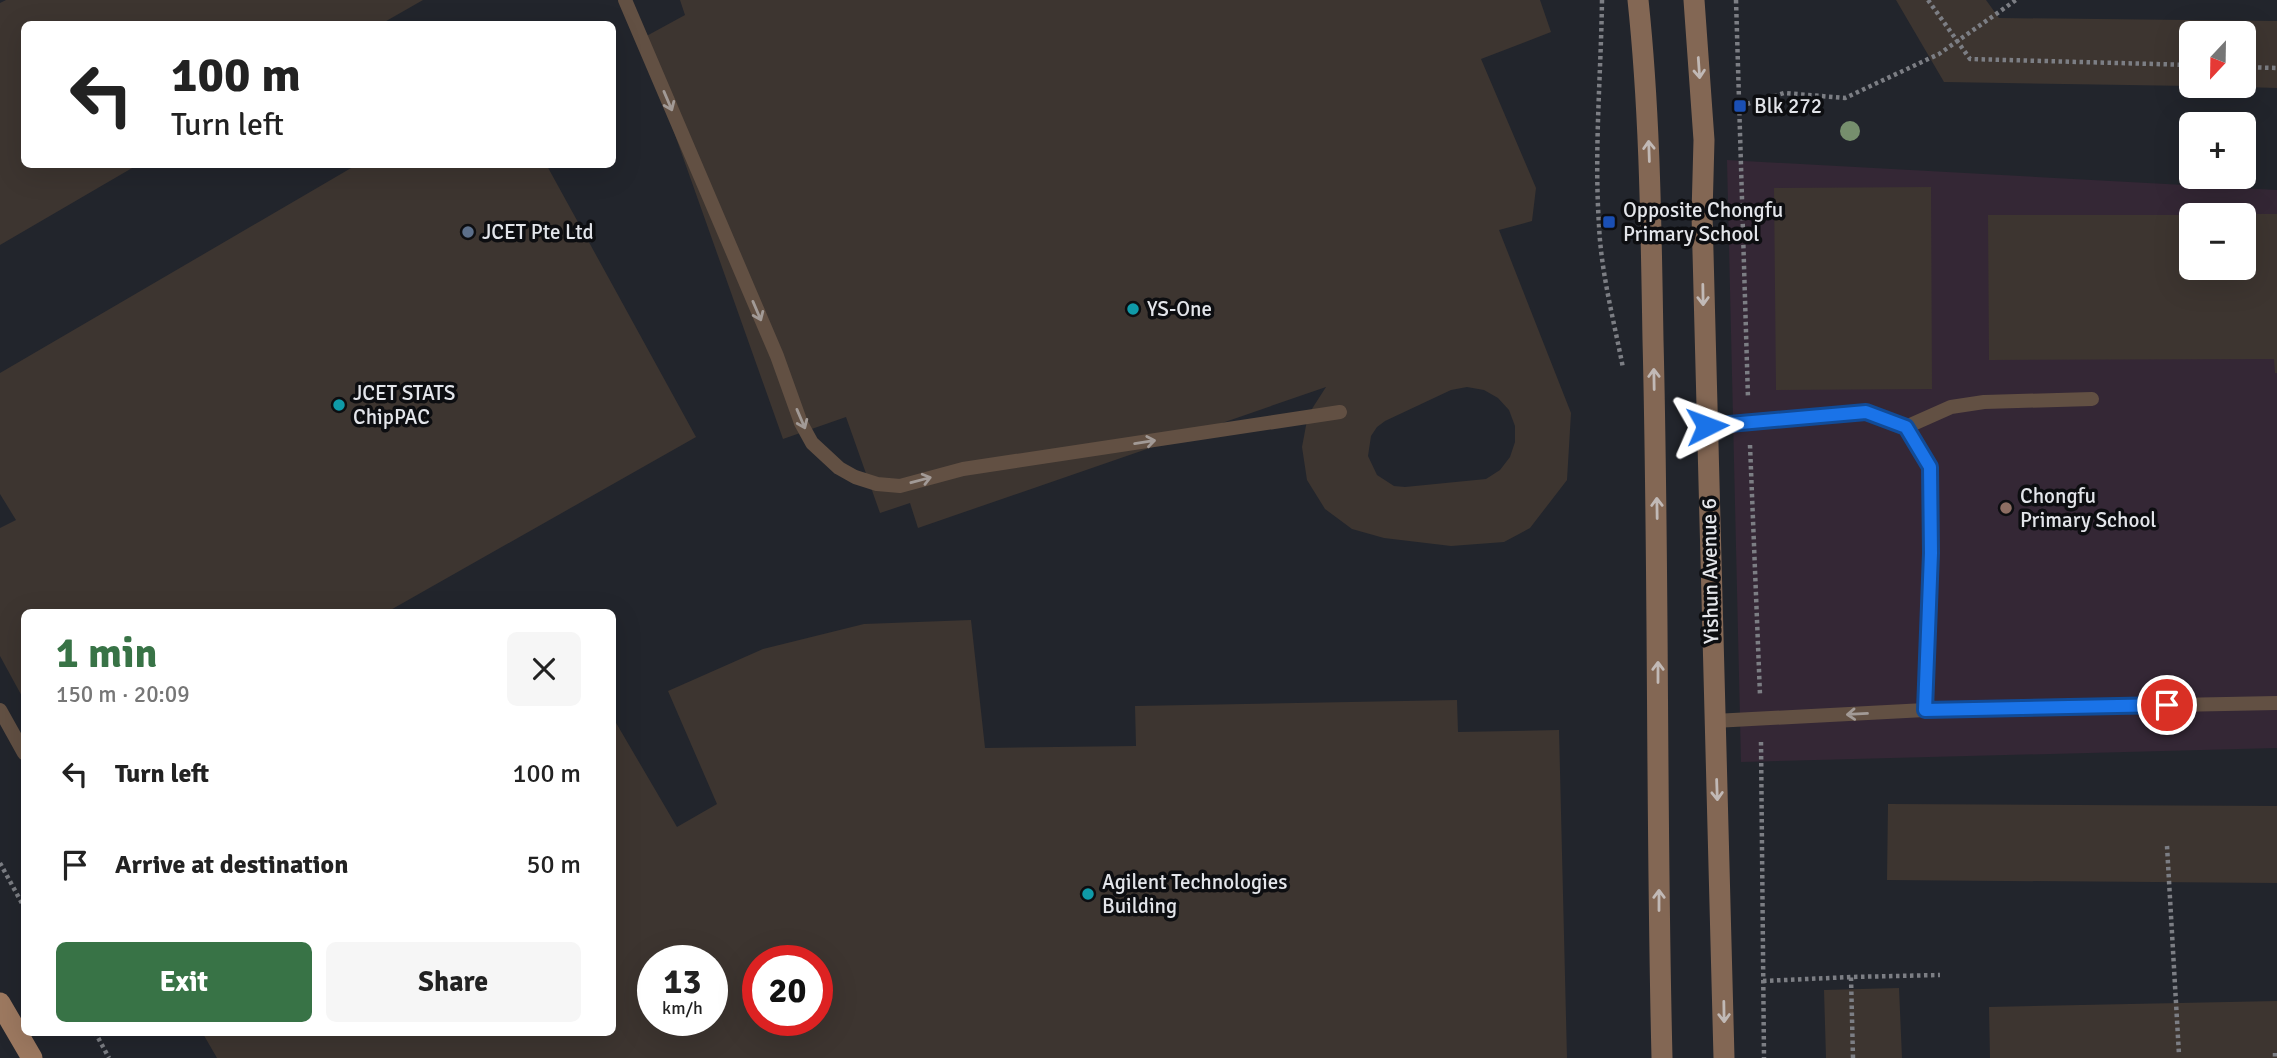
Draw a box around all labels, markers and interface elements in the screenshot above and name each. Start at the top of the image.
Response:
north arrow [2179,21,2256,98]
map controls [2179,21,2256,280]
text: 100 m [171,45,301,105]
icon: left [56,49,147,140]
one-way arrow [1693,56,1706,79]
one-way arrow [662,90,675,112]
place label: Blk 272 [1754,93,1822,119]
marker: Blk 272 [1732,98,1748,114]
text: Turn left [171,105,284,144]
button: + [2179,112,2256,189]
one-way arrow [1642,140,1655,163]
place label: Opposite Chongfu Primary School [1623,197,1783,247]
button: − [2179,203,2256,280]
marker: Opposite Chongfu Primary School [1601,214,1617,230]
place label: JCET Pte Ltd [482,219,594,245]
marker: JCET Pte Ltd [460,224,476,240]
one-way arrow [1697,284,1710,307]
place label: YS-One [1147,296,1212,322]
one-way arrow [752,299,765,321]
marker: YS-One [1125,301,1141,317]
one-way arrow [1647,368,1661,391]
place label: JCET STATS ChipPAC [353,380,455,430]
position arrow [1670,389,1744,463]
marker: JCET STATS ChipPAC [331,397,347,413]
one-way arrow [795,408,808,430]
one-way arrow [1133,435,1156,448]
one-way arrow [909,473,932,486]
place label: Chongfu Primary School [2020,483,2156,533]
one-way arrow [1650,496,1663,519]
street label: Yishun Avenue 6 [1696,498,1724,644]
marker: Chongfu Primary School [1998,500,2014,516]
text: 1 min [56,628,157,679]
button: close [507,632,581,706]
one-way arrow [1652,661,1665,684]
pin [2137,675,2197,735]
text: 150 m · 20:09 [56,680,190,709]
icon: arrive [2148,686,2186,724]
one-way arrow [1846,707,1869,720]
icon: left [56,755,94,793]
text: Turn left [115,758,209,790]
text: 100 m [512,758,581,790]
one-way arrow [1710,778,1723,801]
icon: arrive [56,846,94,884]
text: Arrive at destination [115,849,348,881]
text: 50 m [526,849,581,881]
place label: Agilent Technologies Building [1102,869,1287,919]
marker: Agilent Technologies Building [1080,886,1096,902]
one-way arrow [1652,889,1666,912]
button: Exit [56,942,312,1022]
button: Share [326,942,581,1022]
speed limit sign: 20 [742,945,833,1036]
text: 13 [664,960,701,1003]
text: km/h [662,997,703,1019]
one-way arrow [1717,1001,1731,1024]

